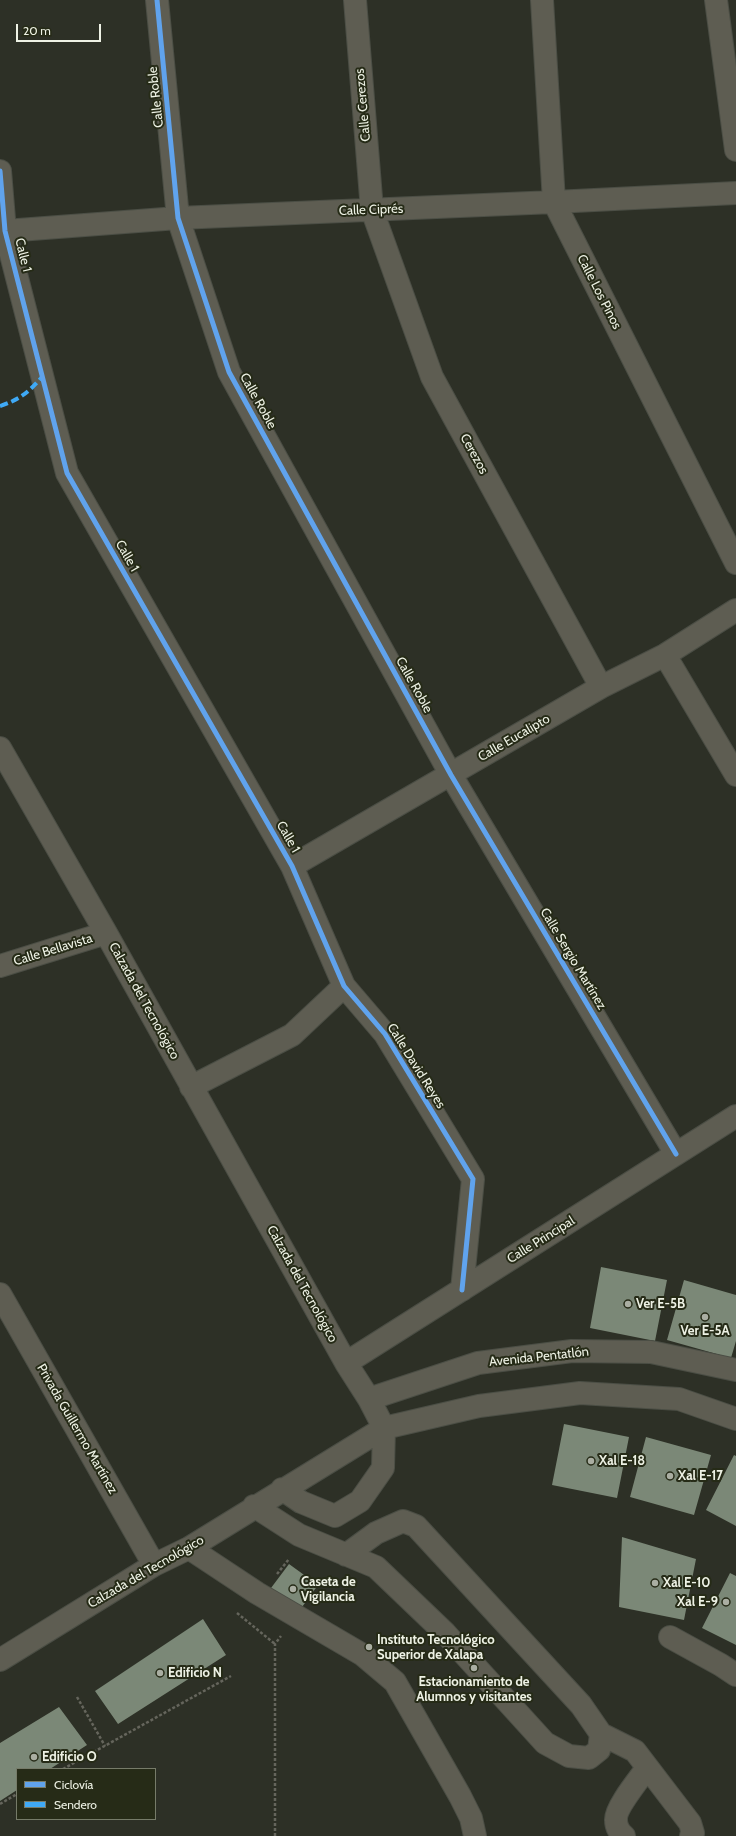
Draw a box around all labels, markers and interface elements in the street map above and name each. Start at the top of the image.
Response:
scale bar [18,16,103,42]
text: 20 m [23,23,51,38]
street label: Calle Roble [145,66,167,128]
street label: Calle Cerezos [352,68,374,142]
street label: Calle Ciprés [339,201,403,219]
street label: Calle 1 [11,237,35,273]
street label: Calle Los Pinos [574,252,624,332]
street label: Calle Roble [236,370,280,432]
street label: Cerezos [457,431,491,477]
street label: Calle 1 [112,537,142,575]
street label: Calle Roble [392,654,436,716]
street label: Calle Eucalipto [475,711,553,765]
street label: Calle 1 [273,818,303,856]
street label: Calle Sergio Martínez [537,905,609,1013]
street label: Calle Bellavista [12,931,94,969]
street label: Calzada del Tecnológico [105,940,183,1062]
street label: Calle David Reyes [384,1021,448,1111]
street label: Calle Principal [504,1213,578,1267]
street label: Calzada del Tecnológico [263,1223,341,1345]
place label: Ver E-5B [636,1296,685,1312]
marker: Ver E-5B [623,1299,633,1309]
marker: Ver E-5A [700,1312,710,1322]
place label: Ver E-5A [680,1323,730,1339]
street label: Avenida Pentatlón [488,1344,590,1370]
street label: Privada Guillermo Martínez [33,1361,121,1497]
place label: Xal E-18 [599,1453,645,1469]
marker: Xal E-18 [586,1456,596,1466]
place label: Xal E-17 [678,1468,723,1484]
marker: Xal E-17 [665,1471,675,1481]
street label: Calzada del Tecnológico [85,1532,207,1612]
place label: Caseta de Vigilancia [301,1574,356,1605]
place label: Xal E-10 [663,1575,710,1591]
marker: Xal E-10 [650,1578,660,1588]
marker: Caseta de Vigilancia [288,1584,298,1594]
place label: Xal E-9 [677,1594,718,1610]
marker: Xal E-9 [721,1597,731,1607]
place label: Instituto Tecnológico Superior de Xalapa [377,1632,495,1663]
marker: Instituto Tecnológico Superior de Xalapa [364,1642,374,1652]
marker: Estacionamiento de Alumnos y visitantes [469,1663,479,1673]
place label: Edificio N [168,1665,222,1681]
marker: Edificio N [155,1668,165,1678]
place label: Estacionamiento de Alumnos y visitantes [416,1674,532,1705]
place label: Edificio O [42,1749,97,1765]
marker: Edificio O [29,1752,39,1762]
legend [16,1768,156,1820]
text: Ciclovía [54,1777,93,1792]
text: Sendero [54,1797,97,1812]

